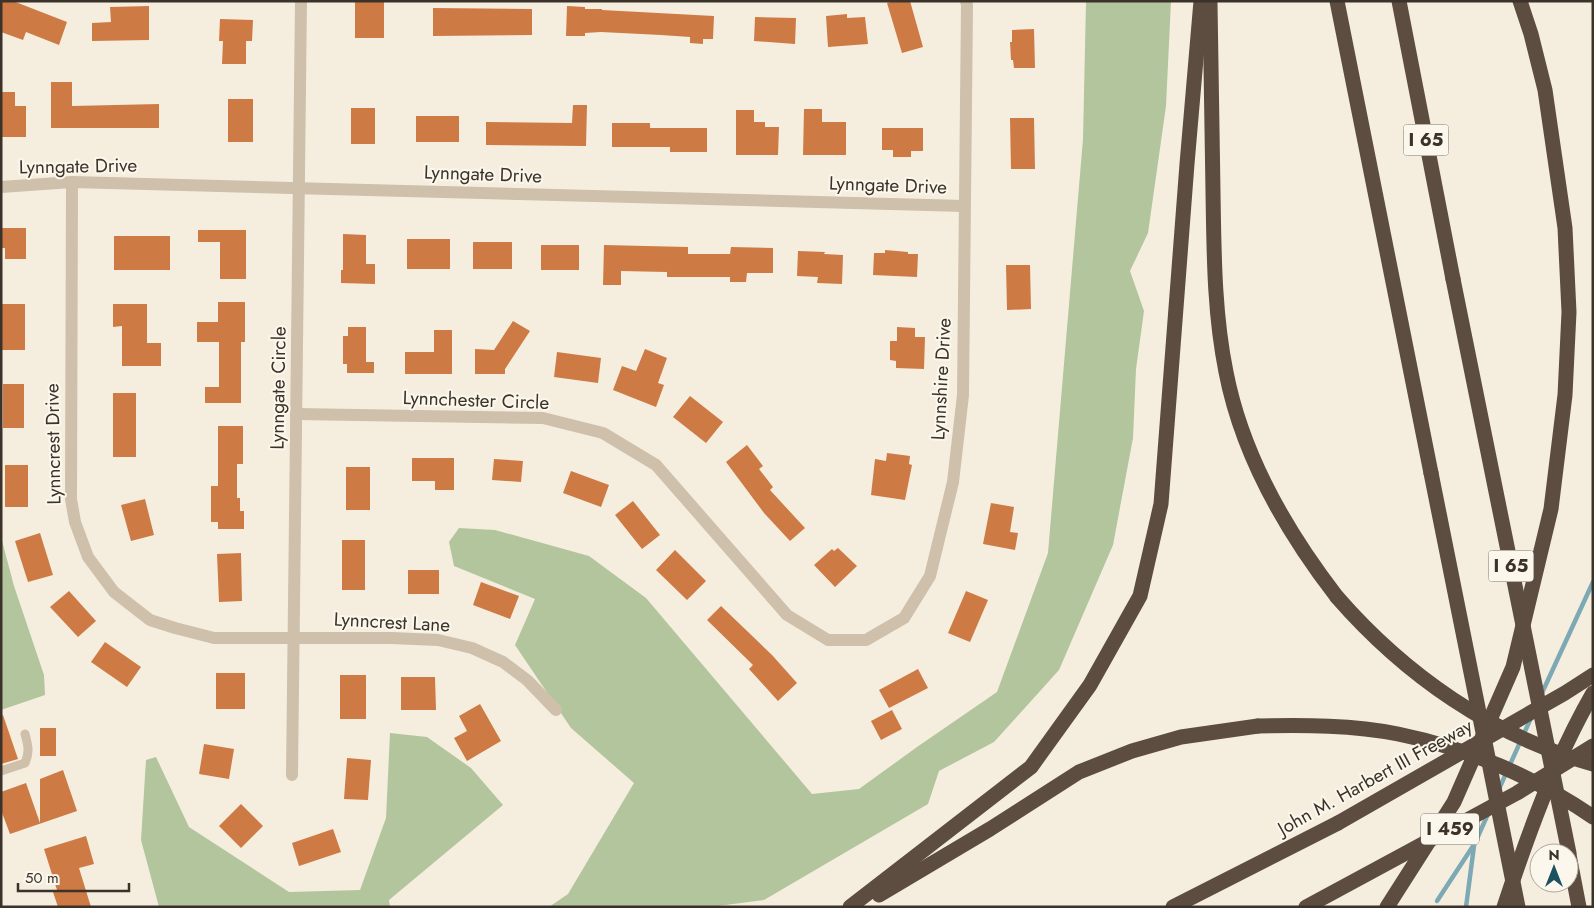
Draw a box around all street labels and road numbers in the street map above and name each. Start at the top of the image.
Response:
road number: I 65 [1404,124,1448,156]
street label: Lynngate Drive [19,151,138,181]
street label: Lynngate Drive [423,158,543,190]
street label: Lynngate Drive [828,169,948,201]
street label: Lynnshire Drive [924,317,958,441]
street label: Lynngate Circle [263,326,293,450]
street label: Lynncrest Drive [38,383,68,505]
street label: Lynnchester Circle [402,384,550,416]
road number: I 65 [1488,550,1534,582]
street label: Lynncrest Lane [333,605,451,639]
street label: John M. Harbert III Freeway [1270,712,1478,843]
road number: I 459 [1421,814,1479,844]

